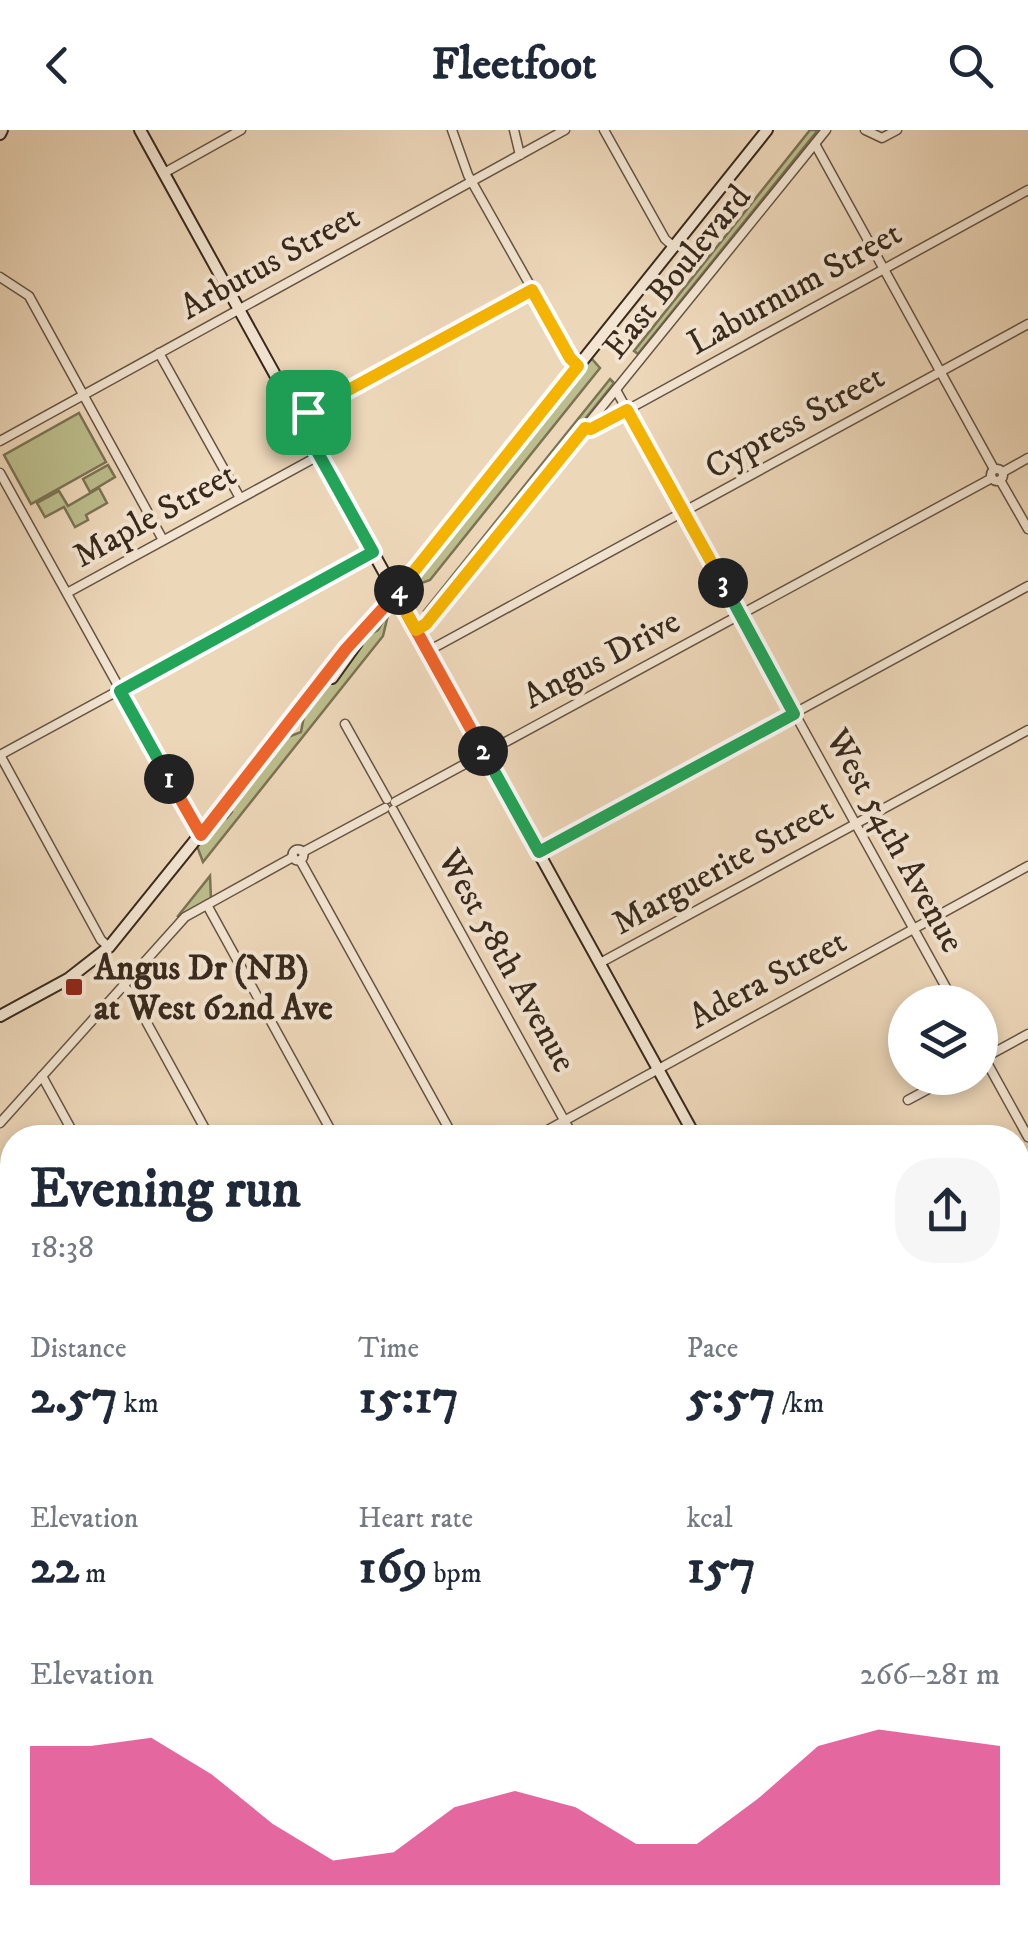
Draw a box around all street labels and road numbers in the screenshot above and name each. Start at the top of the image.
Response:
street label: East Boulevard [594,176,762,368]
street label: Arbutus Street [172,195,368,330]
street label: Laburnum Street [680,212,910,366]
street label: Cypress Street [698,355,892,490]
street label: Maple Street [66,453,244,578]
street label: Angus Drive [516,600,688,719]
street label: West 54th Avenue [814,721,974,961]
street label: Marguerite Street [605,788,841,946]
street label: West 58th Avenue [426,841,586,1080]
street label: Adera Street [681,920,854,1040]

